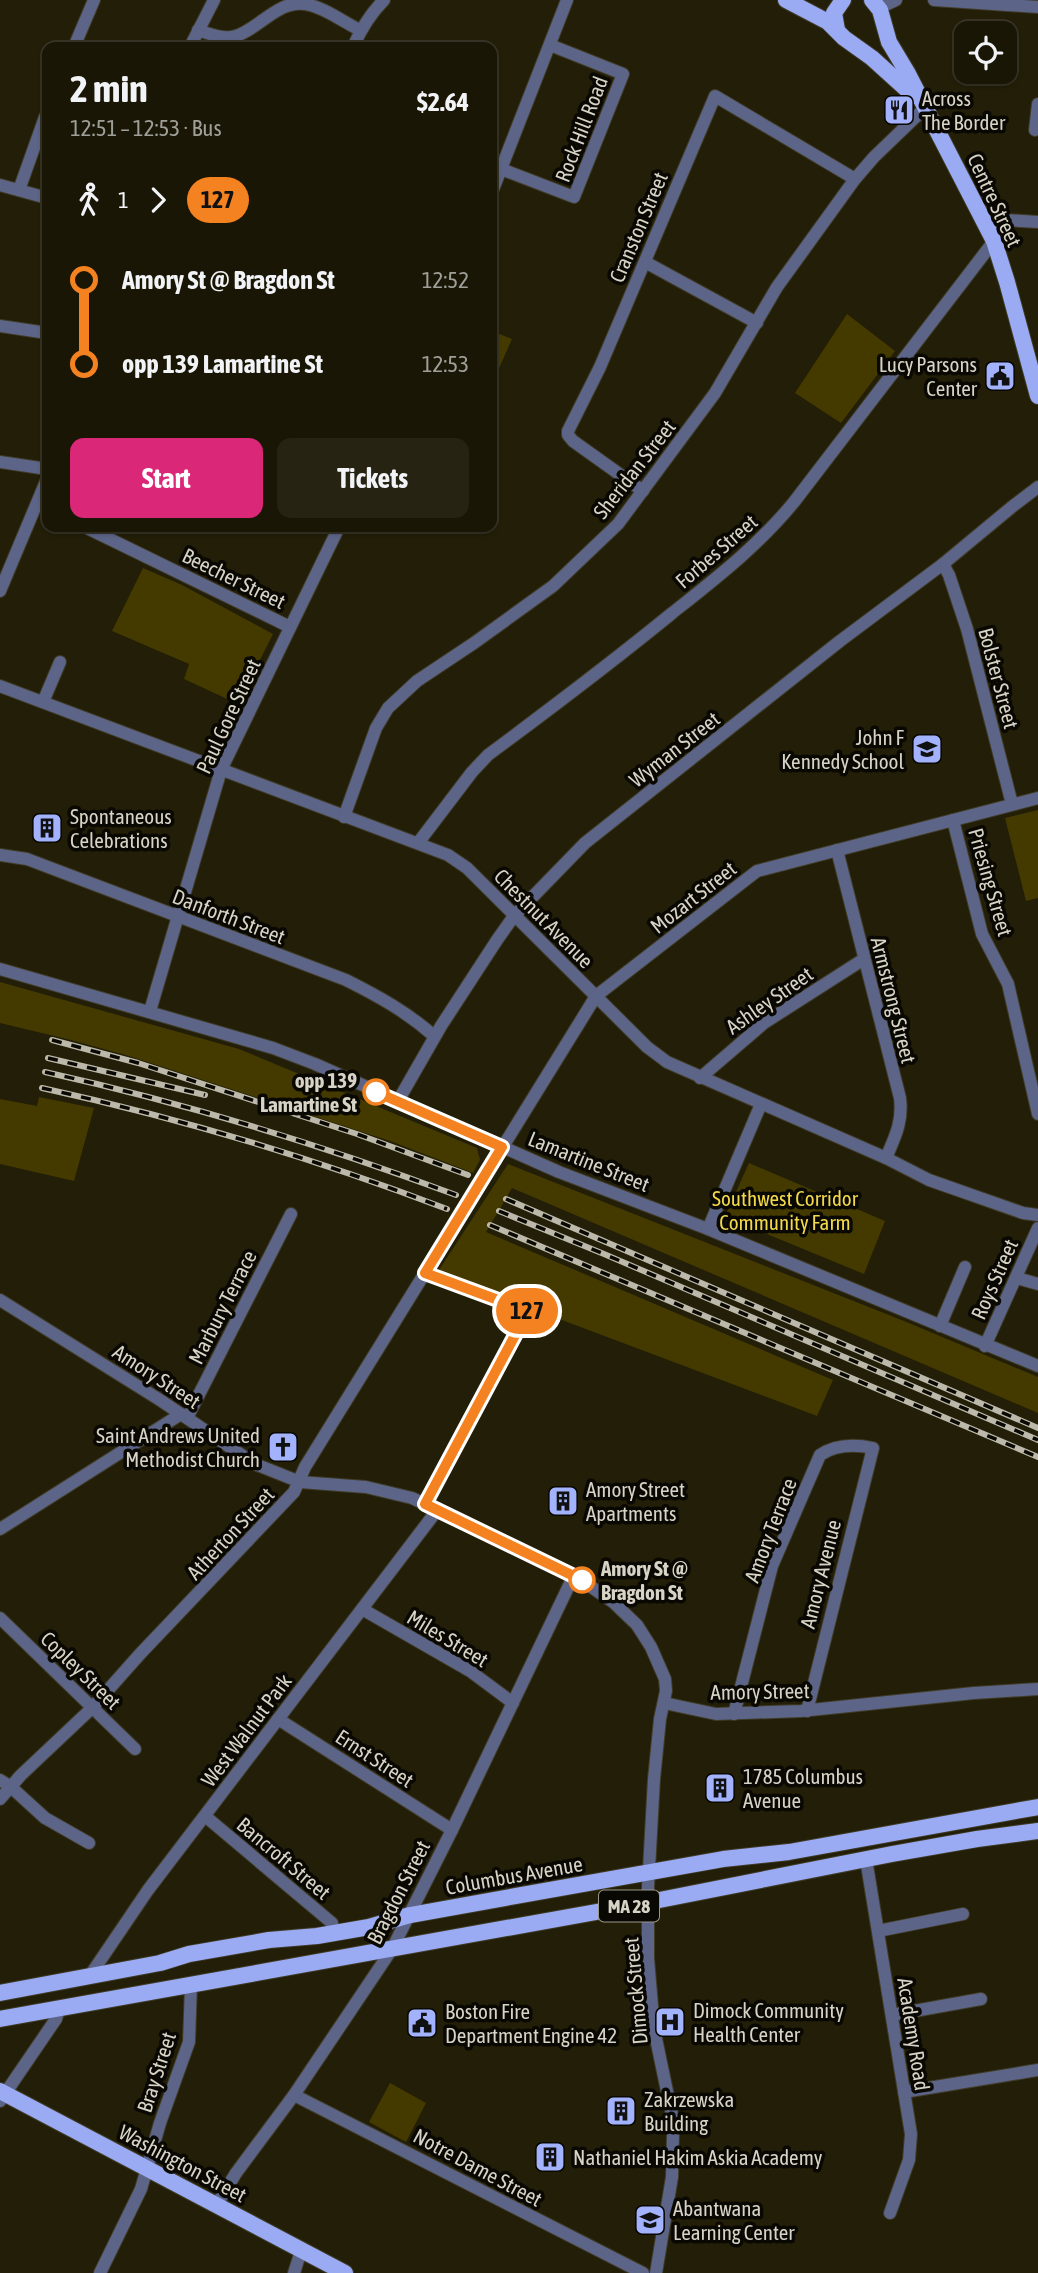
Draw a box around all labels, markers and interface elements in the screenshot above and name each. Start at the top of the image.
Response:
map controls [954,21,1017,84]
button: locate [954,21,1017,84]
text: 2 min [70,67,148,110]
street label: Rock Hill Road [550,73,612,185]
place label: Across The Border [922,86,1006,134]
text: $2.64 [417,87,469,117]
restaurant icon: Across The Border [882,93,916,127]
text: 12:51 – 12:53 · Bus [70,115,222,141]
street label: Centre Street [963,150,1027,250]
street label: Cranston Street [604,168,672,286]
icon: walk [70,181,108,219]
icon: forward [139,181,177,219]
text: 127 [201,186,235,213]
text: 1 [118,187,129,213]
text: Amory St @ Bragdon St [122,265,335,295]
text: 12:52 [422,267,469,293]
text: opp 139 Lamartine St [122,349,323,379]
text: 12:53 [422,351,469,377]
place label: Lucy Parsons Center [879,352,978,400]
public building icon: Lucy Parsons Center [983,359,1017,393]
street label: Sheridan Street [588,415,680,523]
button: Start [70,438,263,518]
button: Tickets [277,438,469,518]
street label: Forbes Street [670,509,762,593]
street label: Beecher Street [179,543,289,613]
street label: Bolster Street [974,625,1024,731]
street label: Paul Gore Street [191,655,265,777]
street label: Wyman Street [624,706,724,792]
place label: John F Kennedy School [781,725,905,773]
school or university icon: John F Kennedy School [910,732,944,766]
place label: Spontaneous Celebrations [70,804,172,852]
building icon: Spontaneous Celebrations [30,811,64,845]
street label: Priesing Street [964,825,1018,939]
street label: Mozart Street [645,856,741,938]
street label: Chestnut Avenue [490,864,598,972]
street label: Danforth Street [169,884,289,948]
street label: Armstrong Street [867,934,921,1066]
street label: Ashley Street [721,961,817,1039]
place label: opp 139 Lamartine St [260,1068,357,1116]
marker: opp 139 Lamartine St [363,1079,389,1105]
street label: Lamartine Street [525,1126,653,1196]
park label: Southwest Corridor Community Farm [712,1186,859,1234]
street label: Roys Street [966,1235,1022,1323]
street label: Marbury Terrace [183,1246,261,1368]
line badge: 127 [487,1288,567,1334]
text: 127 [510,1297,544,1324]
street label: Amory Street [109,1339,205,1413]
place label: Saint Andrews United Methodist Church [96,1423,260,1471]
church icon: Saint Andrews United Methodist Church [266,1430,300,1464]
street label: Amory Terrace [739,1475,801,1585]
place label: Amory Street Apartments [586,1477,685,1525]
street label: Atherton Street [181,1482,279,1584]
building icon: Amory Street Apartments [546,1484,580,1518]
street label: Amory Avenue [795,1517,845,1631]
place label: Amory St @ Bragdon St [600,1556,688,1604]
marker: Amory St @ Bragdon St [569,1567,595,1593]
street label: Miles Street [403,1604,493,1672]
street label: Copley Street [36,1626,126,1714]
street label: West Walnut Park [196,1669,296,1791]
street label: Amory Street [710,1678,810,1704]
street label: Ernst Street [332,1724,418,1792]
place label: 1785 Columbus Avenue [743,1764,863,1812]
building icon: 1785 Columbus Avenue [703,1771,737,1805]
street label: Bancroft Street [232,1812,336,1904]
street label: Bragdon Street [362,1836,434,1948]
street label: Columbus Avenue [444,1851,584,1899]
road number: MA 28 [599,1890,659,1922]
street label: Dimock Street [618,1936,652,2046]
street label: Academy Road [893,1976,935,2092]
place label: Dimock Community Health Center [693,1998,844,2046]
place label: Boston Fire Department Engine 42 [445,1999,617,2047]
hospital icon: Dimock Community Health Center [653,2005,687,2039]
public building icon: Boston Fire Department Engine 42 [405,2006,439,2040]
street label: Bray Street [132,2029,180,2115]
place label: Zakrzewska Building [644,2087,734,2135]
building icon: Zakrzewska Building [604,2094,638,2128]
street label: Washington Street [115,2119,251,2207]
street label: Notre Dame Street [410,2123,546,2211]
building icon: Nathaniel Hakim Askia Academy [533,2140,567,2174]
place label: Nathaniel Hakim Askia Academy [573,2145,823,2169]
place label: Abantwana Learning Center [673,2196,795,2244]
school or university icon: Abantwana Learning Center [633,2203,667,2237]

